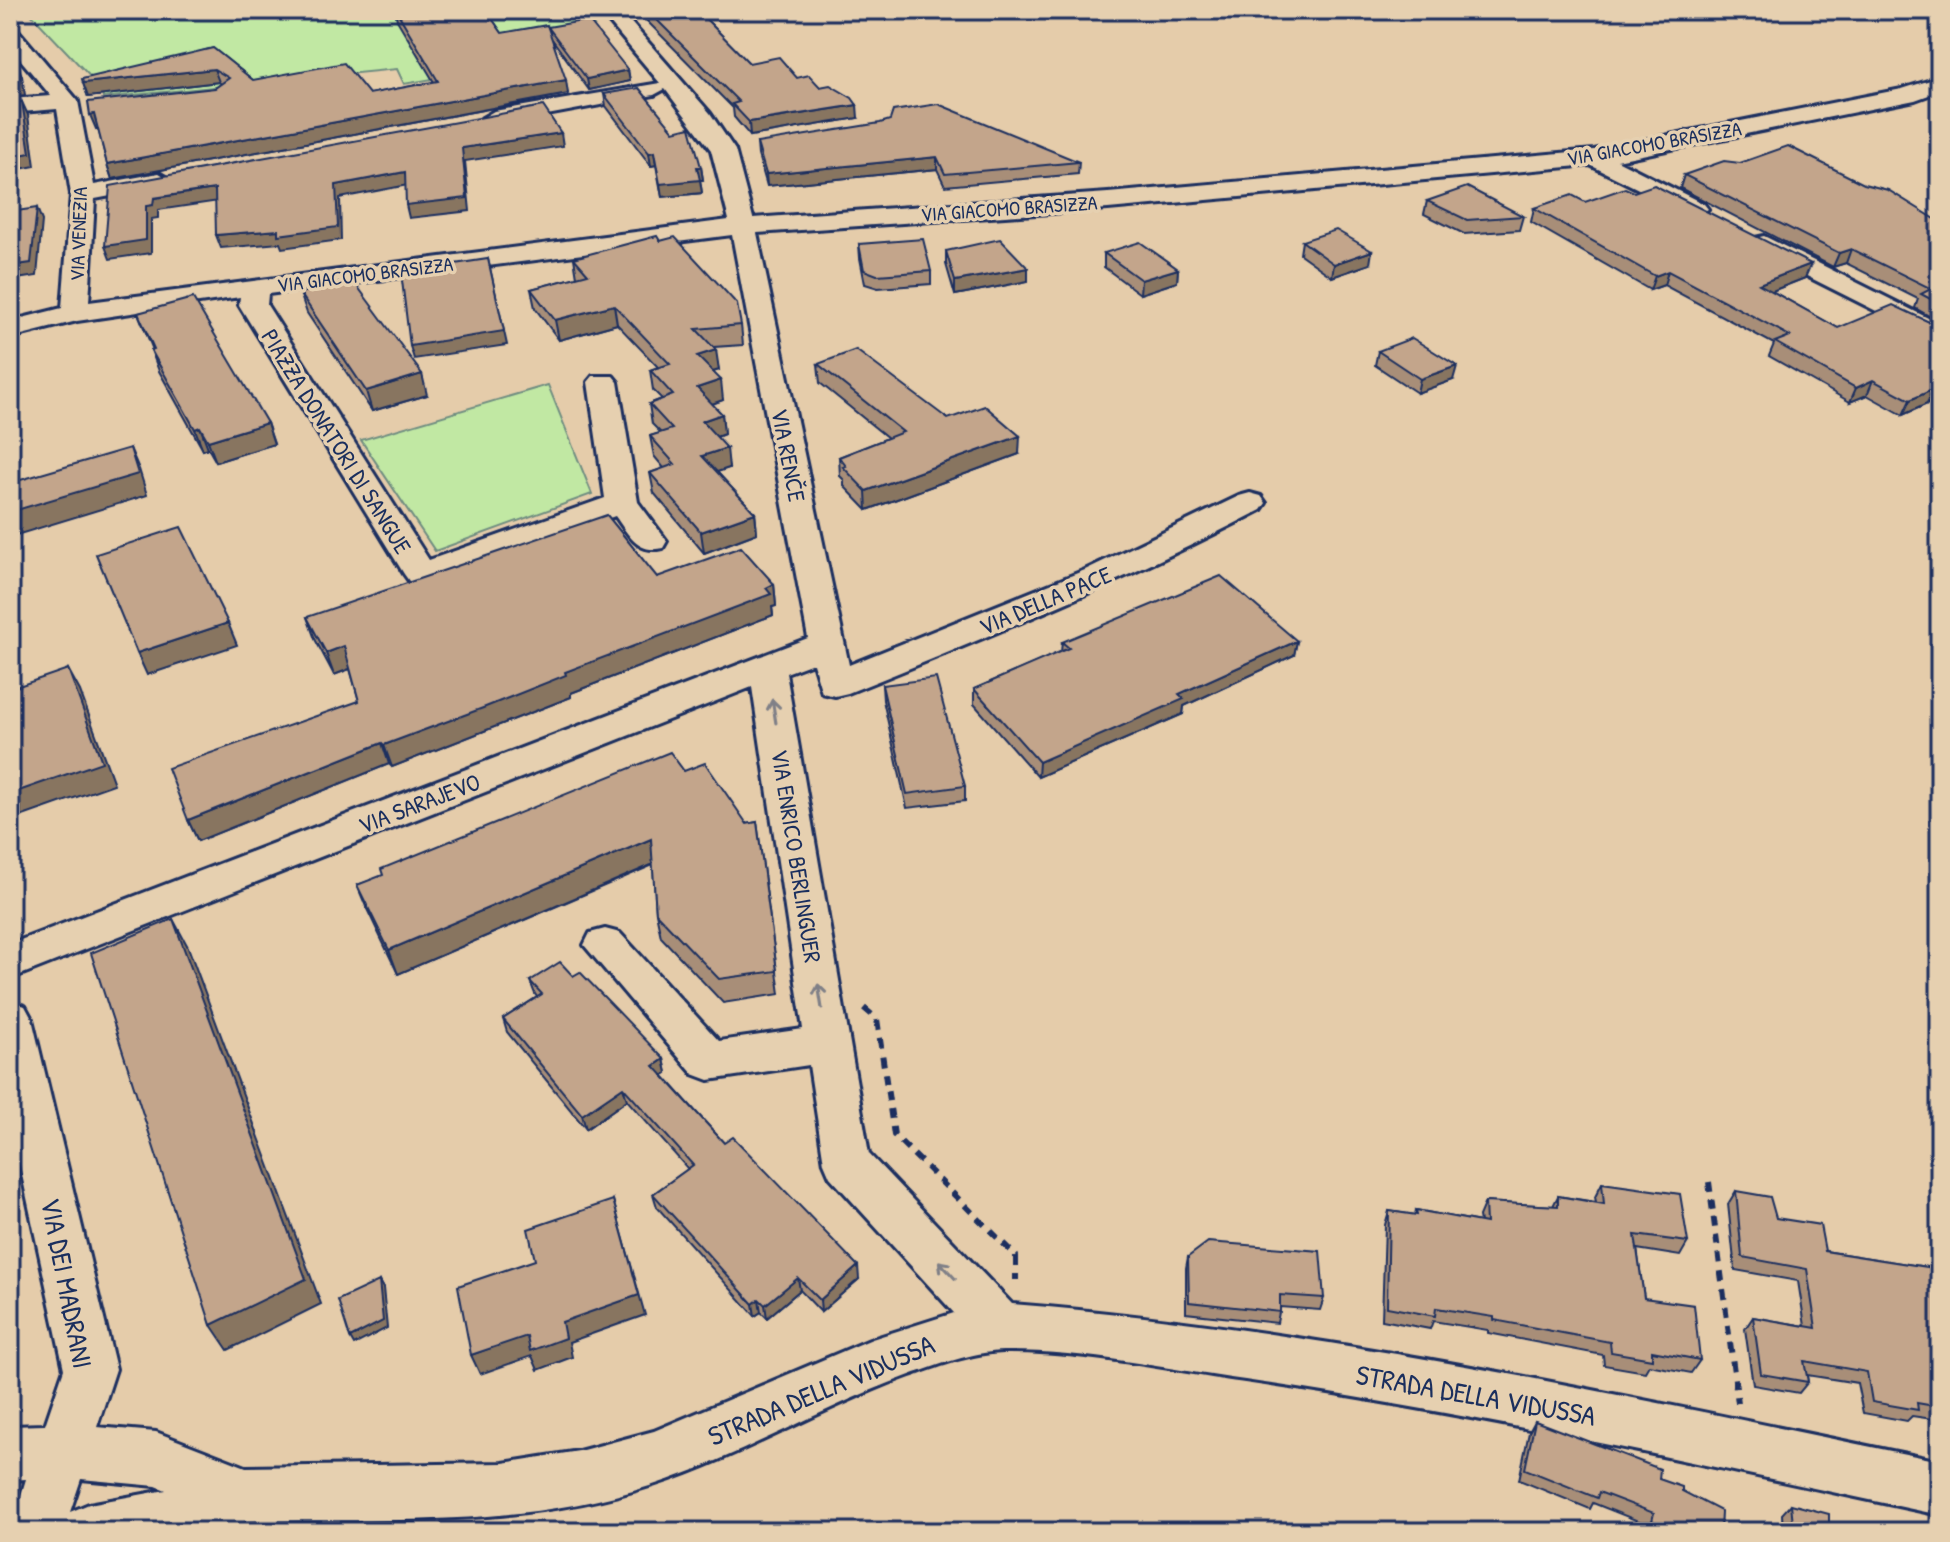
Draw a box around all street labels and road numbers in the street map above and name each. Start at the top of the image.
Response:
street label: VIA GIACOMO BRASIZZA [1565,114,1744,172]
street label: VIA VENEZIA [63,186,93,282]
street label: VIA GIACOMO BRASIZZA [920,188,1098,228]
street label: VIA GIACOMO BRASIZZA [276,250,455,298]
street label: PIAZZA DONATORI DI SANGUE [255,322,420,560]
street label: VIA RENČE [764,406,814,505]
street label: VIA DELLA PACE [974,558,1116,642]
street label: VIA ENRICO BERLINGUER [764,747,830,965]
street label: VIA SARAJEVO [354,765,484,841]
street label: VIA DEI MADRANI [32,1195,102,1371]
street label: STRADA DELLA VIDUSSA [702,1325,940,1455]
street label: STRADA DELLA VIDUSSA [1353,1355,1599,1435]

